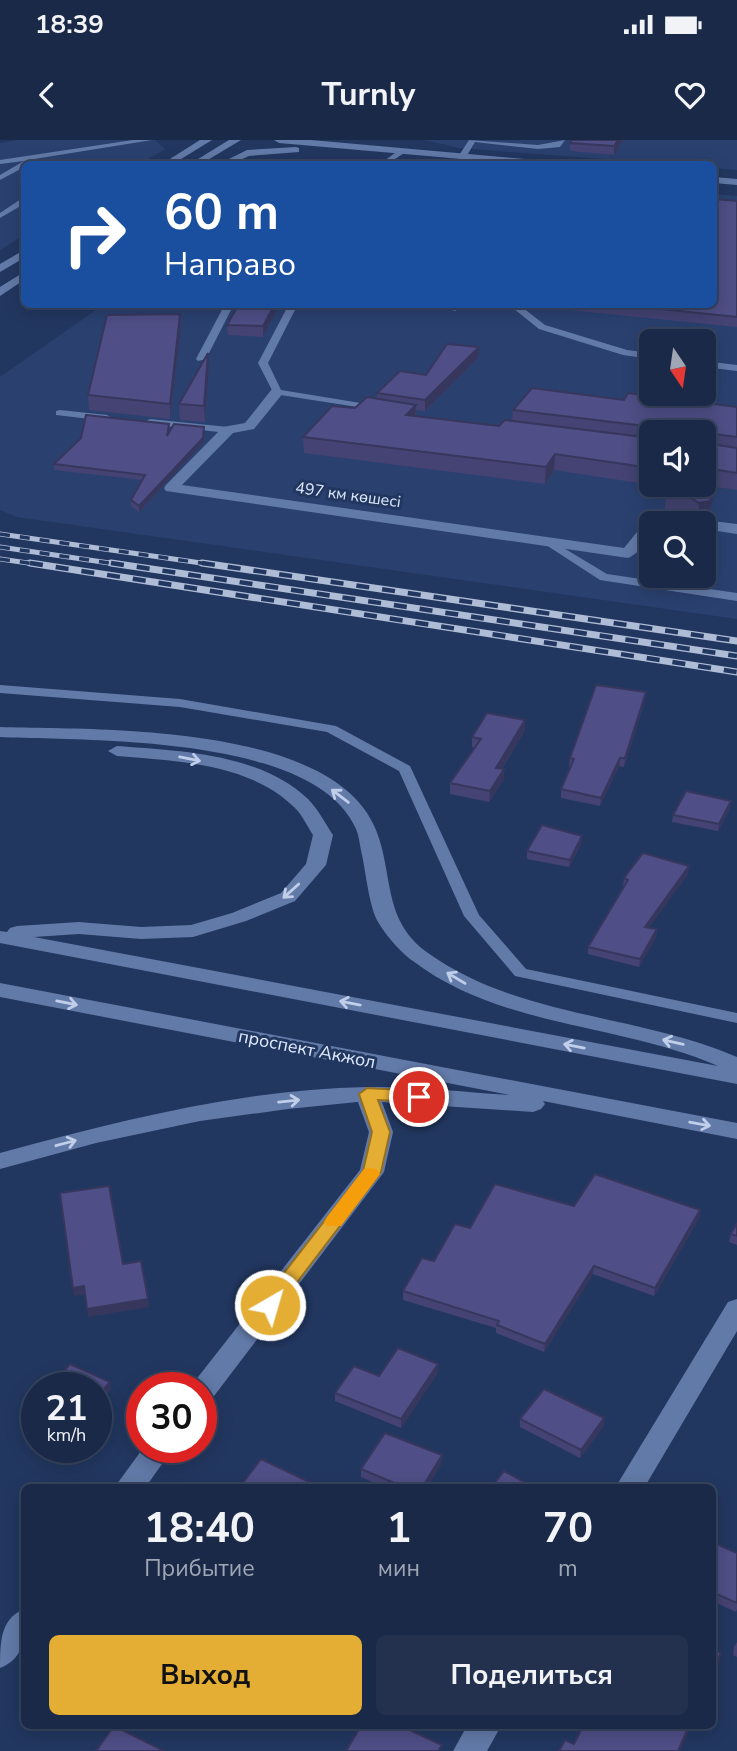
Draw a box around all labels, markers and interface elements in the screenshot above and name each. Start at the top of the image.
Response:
text: 18:39 [35,7,104,42]
text: Turnly [322,73,415,116]
icon: back [28,76,66,114]
icon: heart [671,76,709,114]
text: 60 m [164,179,279,246]
icon: right [49,189,140,280]
text: Направо [164,243,296,286]
north arrow [639,329,716,406]
map controls [639,329,716,588]
button: sound [639,420,716,497]
street label: 497 км көшесі [294,477,402,513]
button: search [639,511,716,588]
one-way arrow [178,753,201,767]
one-way arrow [330,789,349,804]
one-way arrow [282,883,300,899]
one-way arrow [446,971,467,984]
one-way arrow [339,996,362,1010]
one-way arrow [55,997,78,1011]
street label: проспект Акжол [236,1024,378,1074]
one-way arrow [663,1035,685,1048]
one-way arrow [563,1038,586,1052]
pin [389,1067,449,1127]
icon: arrive [400,1078,438,1116]
one-way arrow [277,1095,300,1108]
one-way arrow [688,1118,711,1131]
one-way arrow [55,1136,77,1149]
position arrow [233,1268,307,1342]
speed limit sign: 30 [126,1372,217,1463]
text: 21 [45,1385,88,1432]
text: km/h [47,1423,86,1447]
text: 18:40 [144,1500,255,1557]
text: 1 [386,1500,411,1557]
text: 70 [543,1500,593,1557]
text: Прибытие [144,1553,255,1584]
text: мин [378,1553,420,1584]
text: m [558,1553,578,1584]
button: Выход [49,1635,362,1715]
button: Поделиться [376,1635,688,1715]

